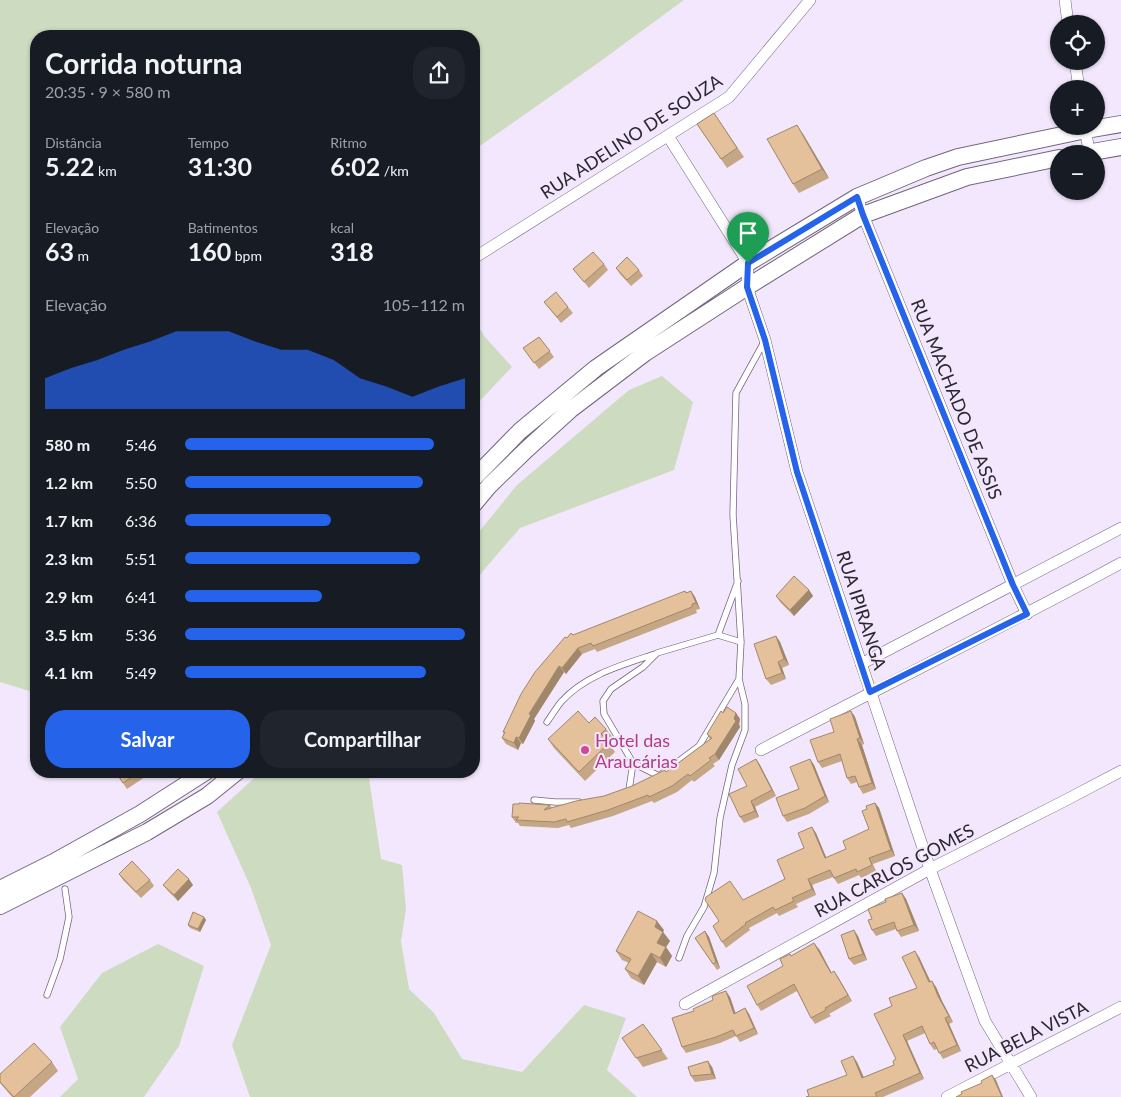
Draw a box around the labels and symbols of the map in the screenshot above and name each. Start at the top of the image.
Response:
street label: RUA ADELINO DE SOUZA [536,69,727,203]
pin [727,212,769,263]
street label: RUA MACHADO DE ASSIS [907,296,1007,502]
street label: RUA IPIRANGA [832,548,892,673]
place label: Hotel das Araucárias [595,729,678,772]
marker: Hotel das Araucárias [579,744,591,756]
street label: RUA CARLOS GOMES [810,819,978,921]
street label: RUA BELA VISTA [961,995,1092,1077]

